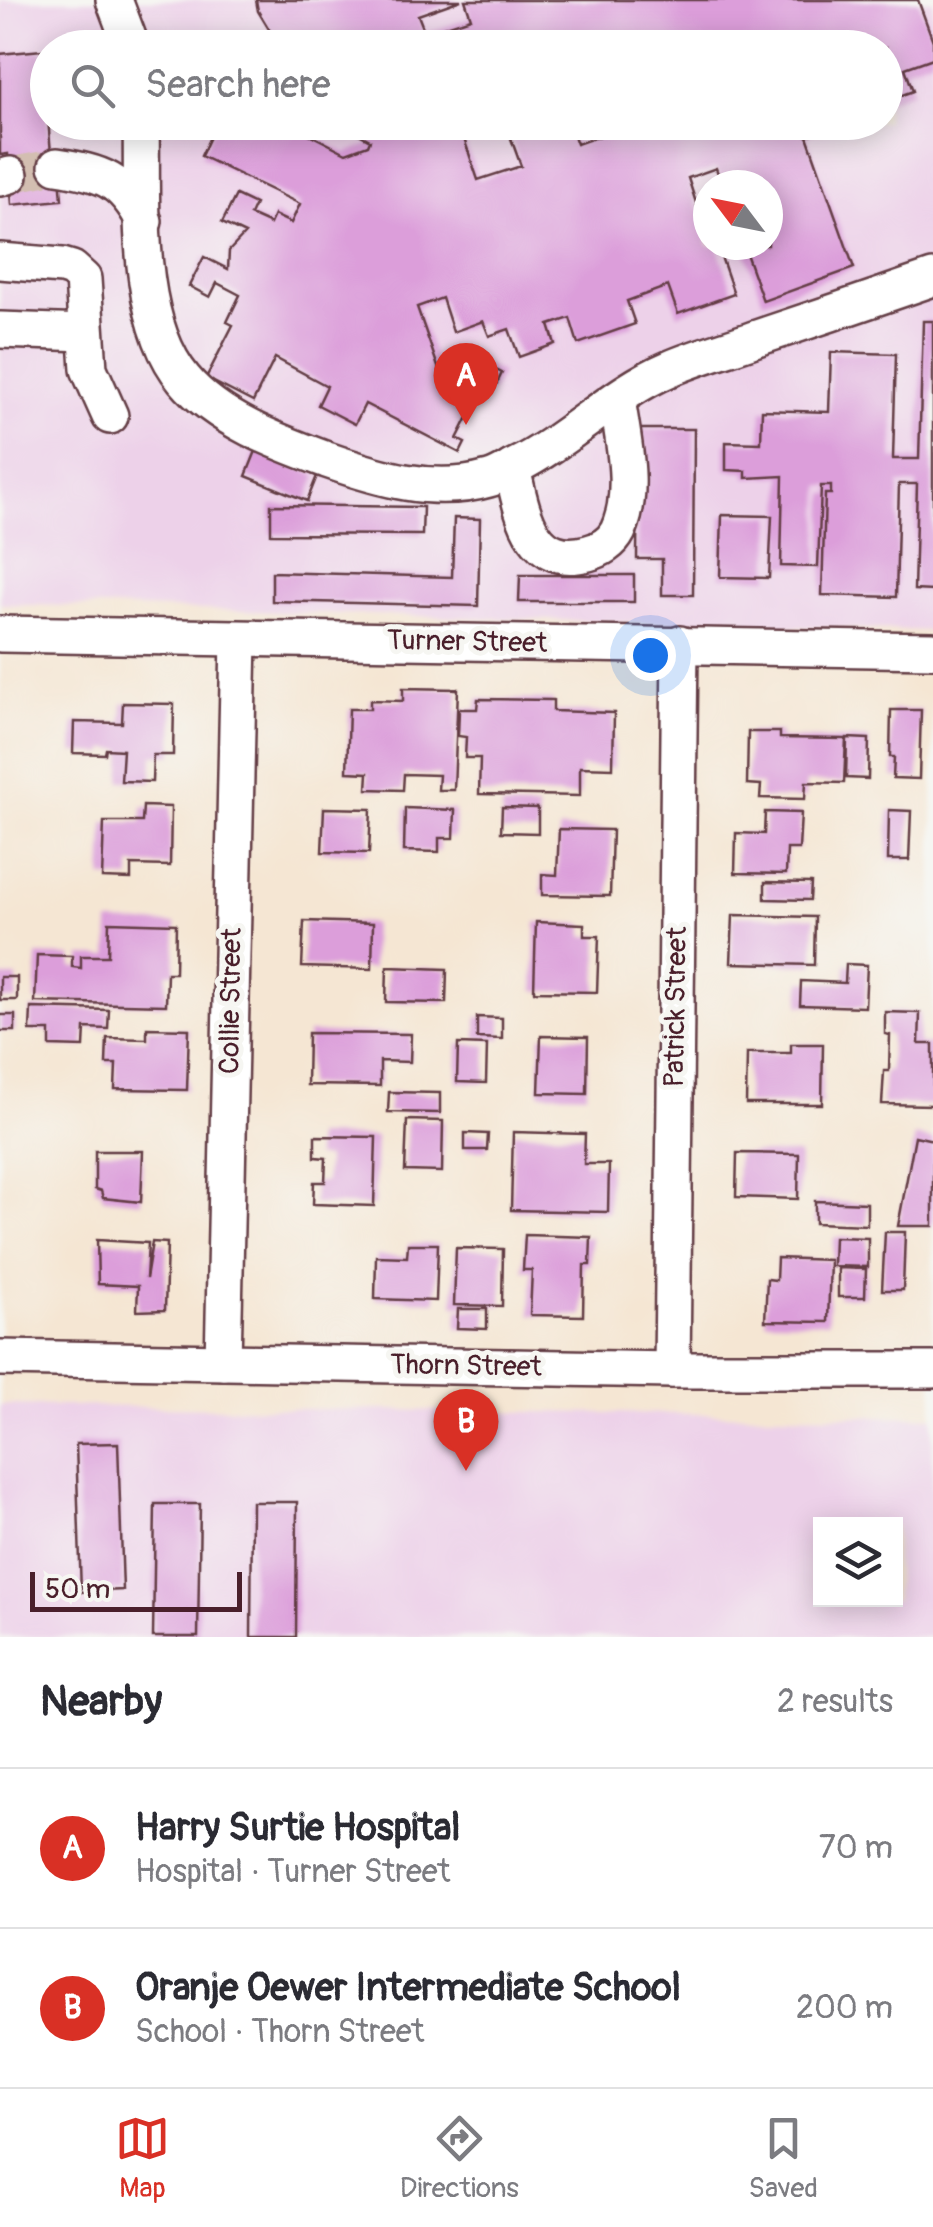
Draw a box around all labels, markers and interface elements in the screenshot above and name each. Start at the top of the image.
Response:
search box [30,30,903,140]
icon: search [65,58,120,113]
text: Search here [145,61,331,109]
north arrow [693,170,783,260]
pin: A [434,342,498,425]
street label: Turner Street [386,623,548,661]
your location [625,630,676,681]
street label: Patrick Street [657,926,695,1088]
street label: Collie Street [212,927,250,1075]
street label: Thorn Street [390,1347,543,1385]
pin: B [434,1388,498,1471]
map controls [813,1517,903,1607]
button: layers [813,1517,903,1607]
scale bar [30,1567,242,1612]
text: 50 m [45,1572,110,1607]
text: Nearby [40,1676,162,1728]
text: 2 results [777,1682,893,1722]
text: Harry Surtie Hospital [135,1804,460,1852]
text: A [62,1828,83,1868]
text: 70 m [819,1828,893,1868]
text: Hospital · Turner Street [135,1852,451,1892]
text: Oranje Oewer Intermediate School [135,1964,681,2012]
text: B [63,1988,82,2028]
text: 200 m [796,1988,893,2028]
text: School · Thorn Street [135,2012,424,2052]
tab: Map [115,2111,170,2206]
tab: Directions [400,2111,519,2206]
tab: Saved [749,2111,818,2206]

